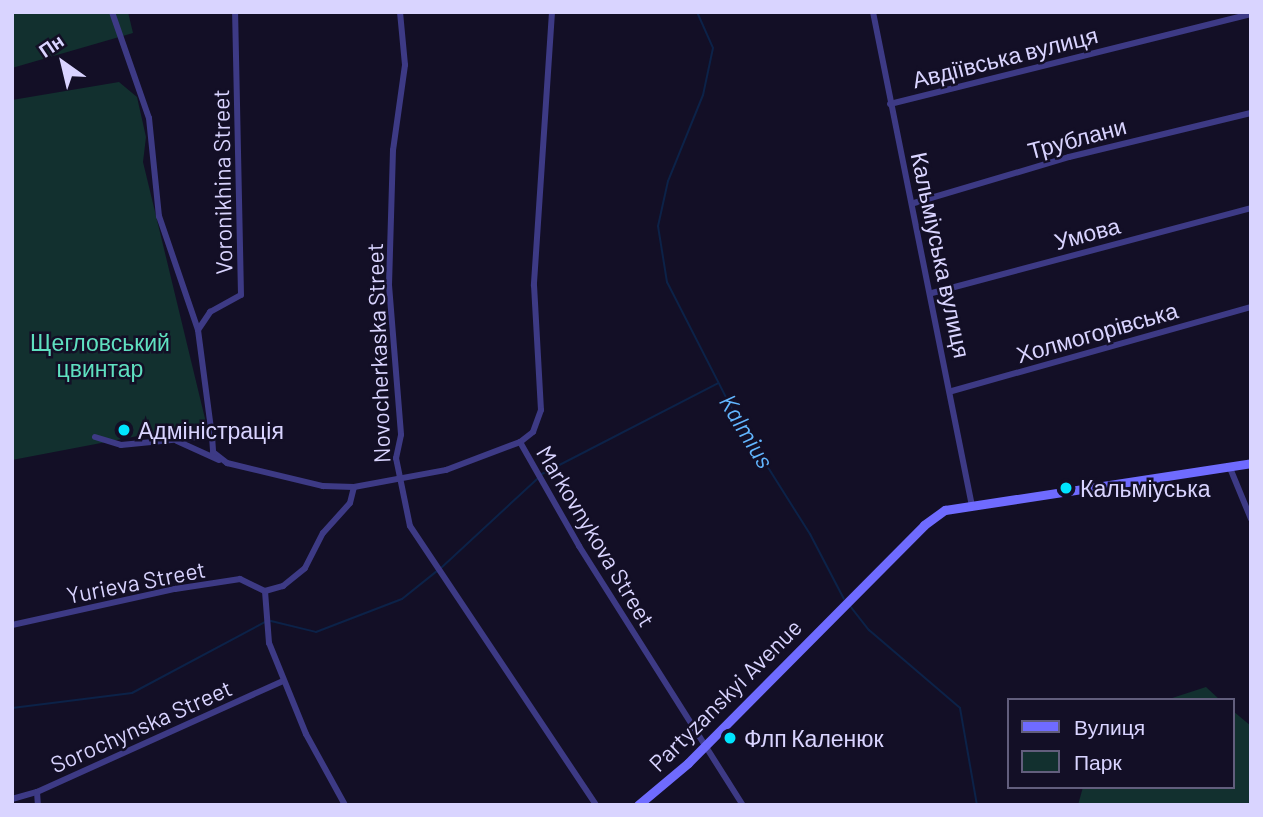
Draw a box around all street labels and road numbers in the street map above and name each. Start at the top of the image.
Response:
street label: Авдіївська вулиця [909,21,1101,93]
street label: Voronikhina Street [207,89,237,275]
street label: Трублани [1025,112,1129,164]
street label: Кальміуська вулиця [906,150,976,360]
street label: Умова [1051,211,1123,255]
street label: Novocherkaska Street [360,243,396,463]
street label: Холмогорівська [1013,296,1181,368]
street label: Markovnykova Street [531,440,661,632]
street label: Yurieva Street [64,555,208,609]
street label: Partyzanskyi Avenue [643,613,807,777]
street label: Sorochynska Street [46,674,236,778]

